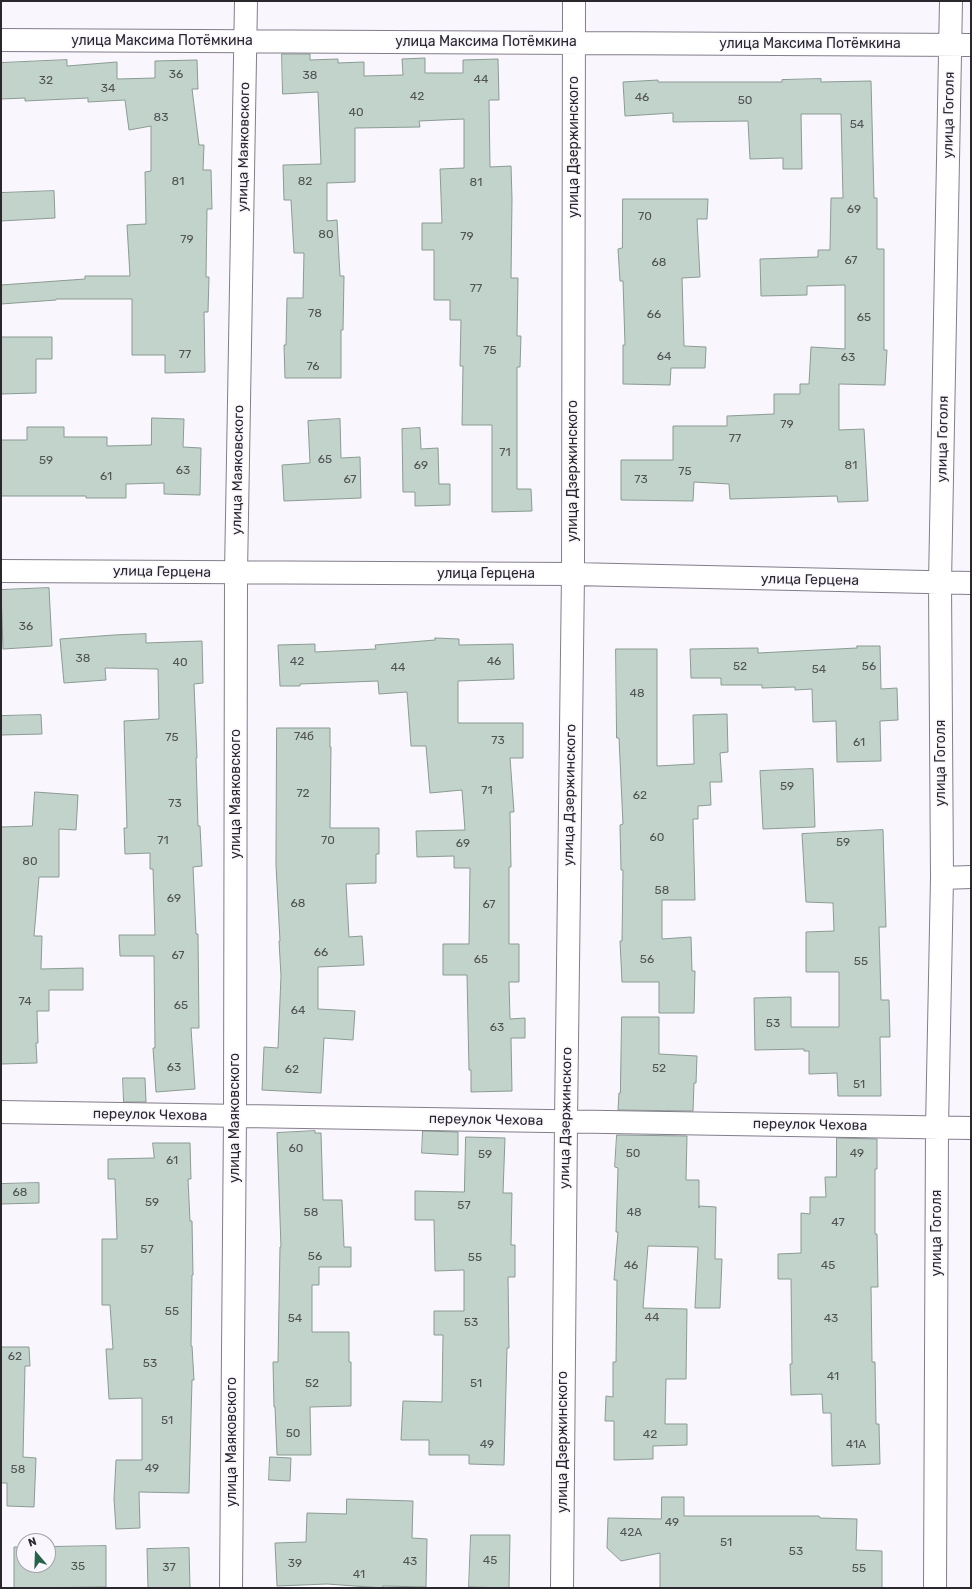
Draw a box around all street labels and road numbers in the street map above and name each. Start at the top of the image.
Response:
street label: улица Максима Потёмкина [71,33,253,49]
street label: улица Максима Потёмкина [395,34,577,50]
street label: улица Максима Потёмкина [719,36,901,52]
street label: улица Гоголя [940,71,958,159]
street label: улица Дзержинского [566,76,582,218]
street label: улица Маяковского [234,82,254,212]
street label: улица Гоголя [934,395,952,483]
street label: улица Дзержинского [565,400,581,542]
street label: улица Маяковского [228,405,248,535]
street label: улица Герцена [113,563,211,581]
street label: улица Герцена [437,566,535,582]
street label: улица Герцена [761,571,859,589]
street label: улица Гоголя [933,720,949,806]
street label: улица Дзержинского [560,724,580,866]
street label: улица Маяковского [228,729,244,859]
street label: улица Дзержинского [556,1047,576,1189]
street label: улица Маяковского [227,1053,243,1183]
street label: переулок Чехова [93,1106,207,1124]
street label: переулок Чехова [429,1111,543,1129]
street label: переулок Чехова [753,1116,867,1134]
street label: улица Гоголя [929,1190,945,1276]
street label: улица Дзержинского [555,1371,571,1513]
street label: улица Маяковского [224,1377,240,1507]

